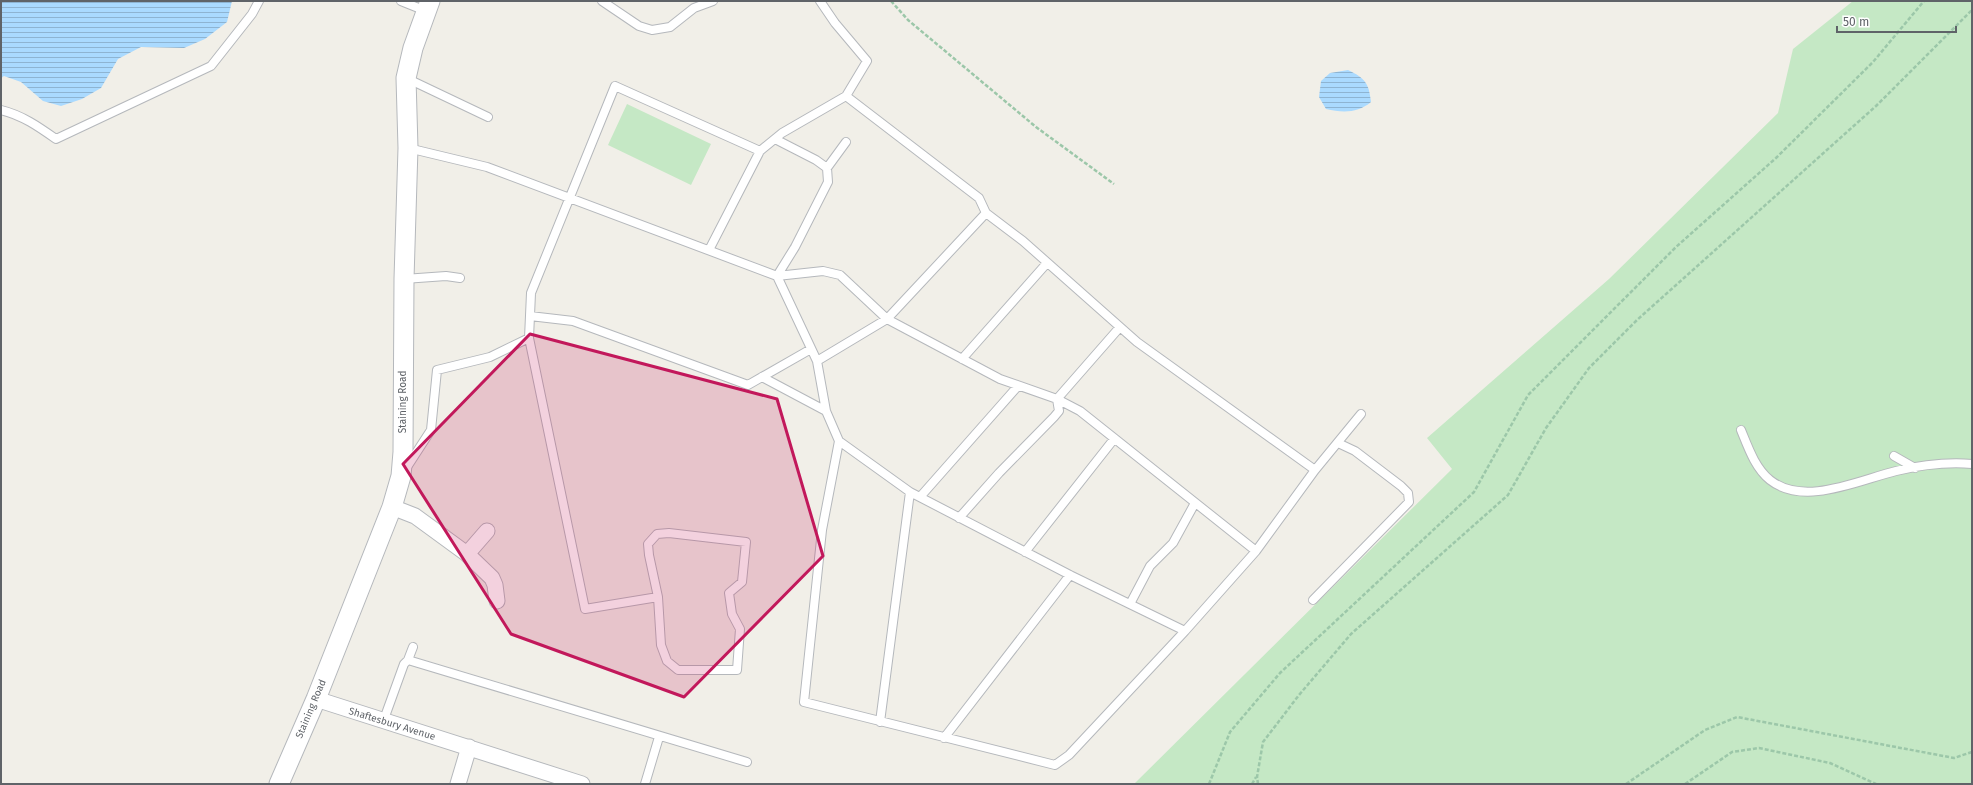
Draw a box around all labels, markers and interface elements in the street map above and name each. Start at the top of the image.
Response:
scale bar [1837,8,1956,34]
text: 50 m [1843,15,1869,29]
street label: Staining Road [397,371,409,433]
street label: Staining Road [293,678,329,740]
street label: Shaftesbury Avenue [347,705,437,743]

